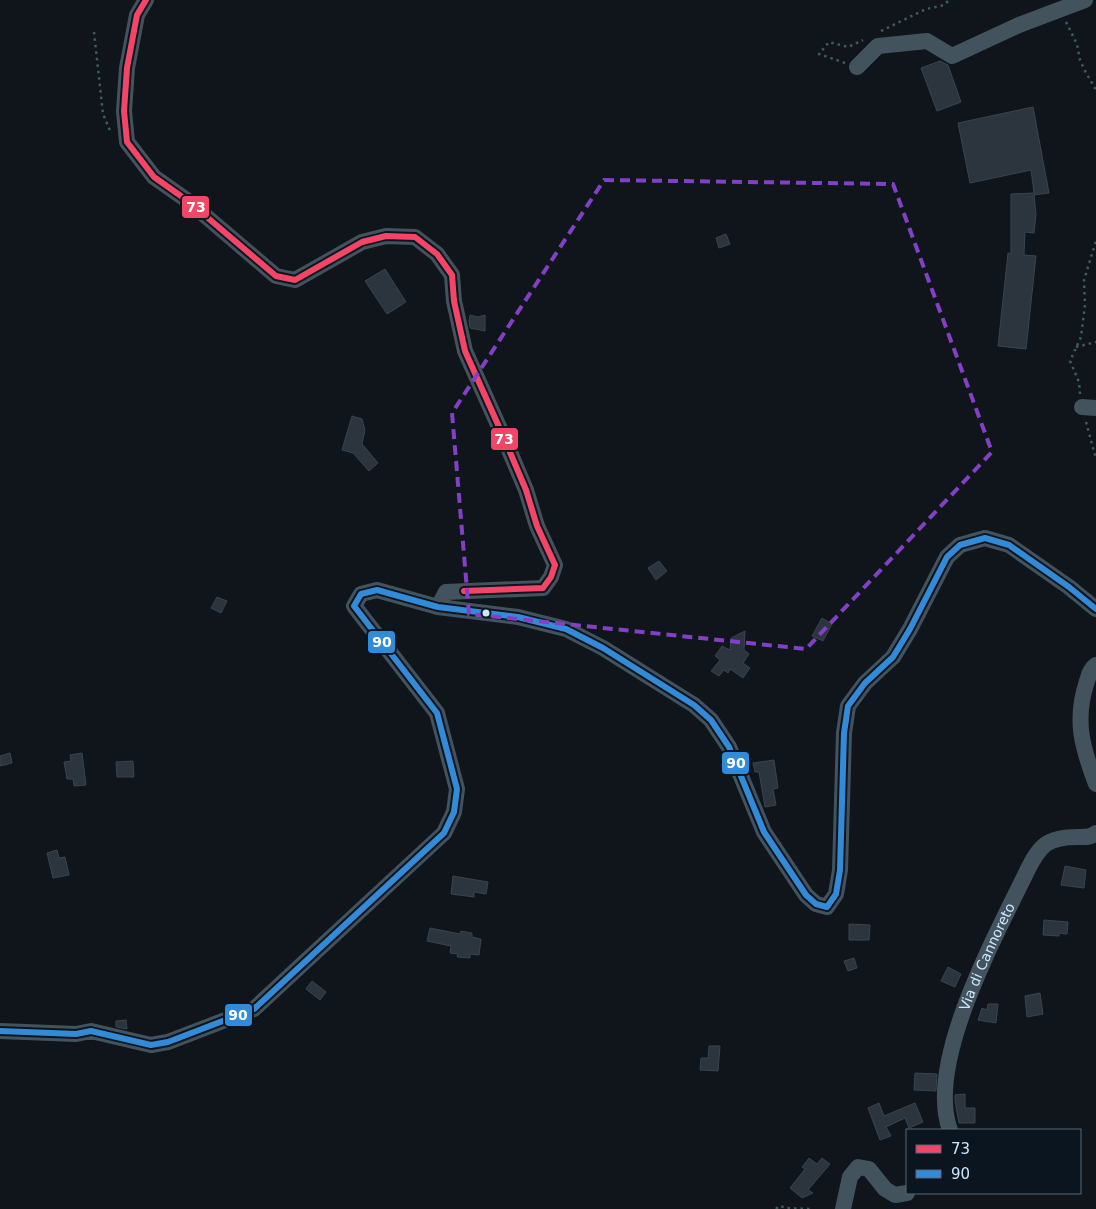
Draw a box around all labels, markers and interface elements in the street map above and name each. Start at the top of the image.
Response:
line badge: 73 [181,195,210,219]
text: 73 [186,199,206,215]
line badge: 73 [490,427,519,451]
text: 73 [494,431,514,447]
unlabelled marker [481,608,491,618]
line badge: 90 [367,630,396,654]
text: 90 [372,634,392,650]
line badge: 90 [721,751,750,775]
text: 90 [726,755,746,771]
street label: Via di Cannoreto [956,900,1018,1013]
line badge: 90 [224,1003,253,1027]
text: 90 [228,1007,248,1023]
legend [906,1129,1081,1194]
text: 73 [951,1140,970,1158]
text: 90 [951,1165,970,1183]

